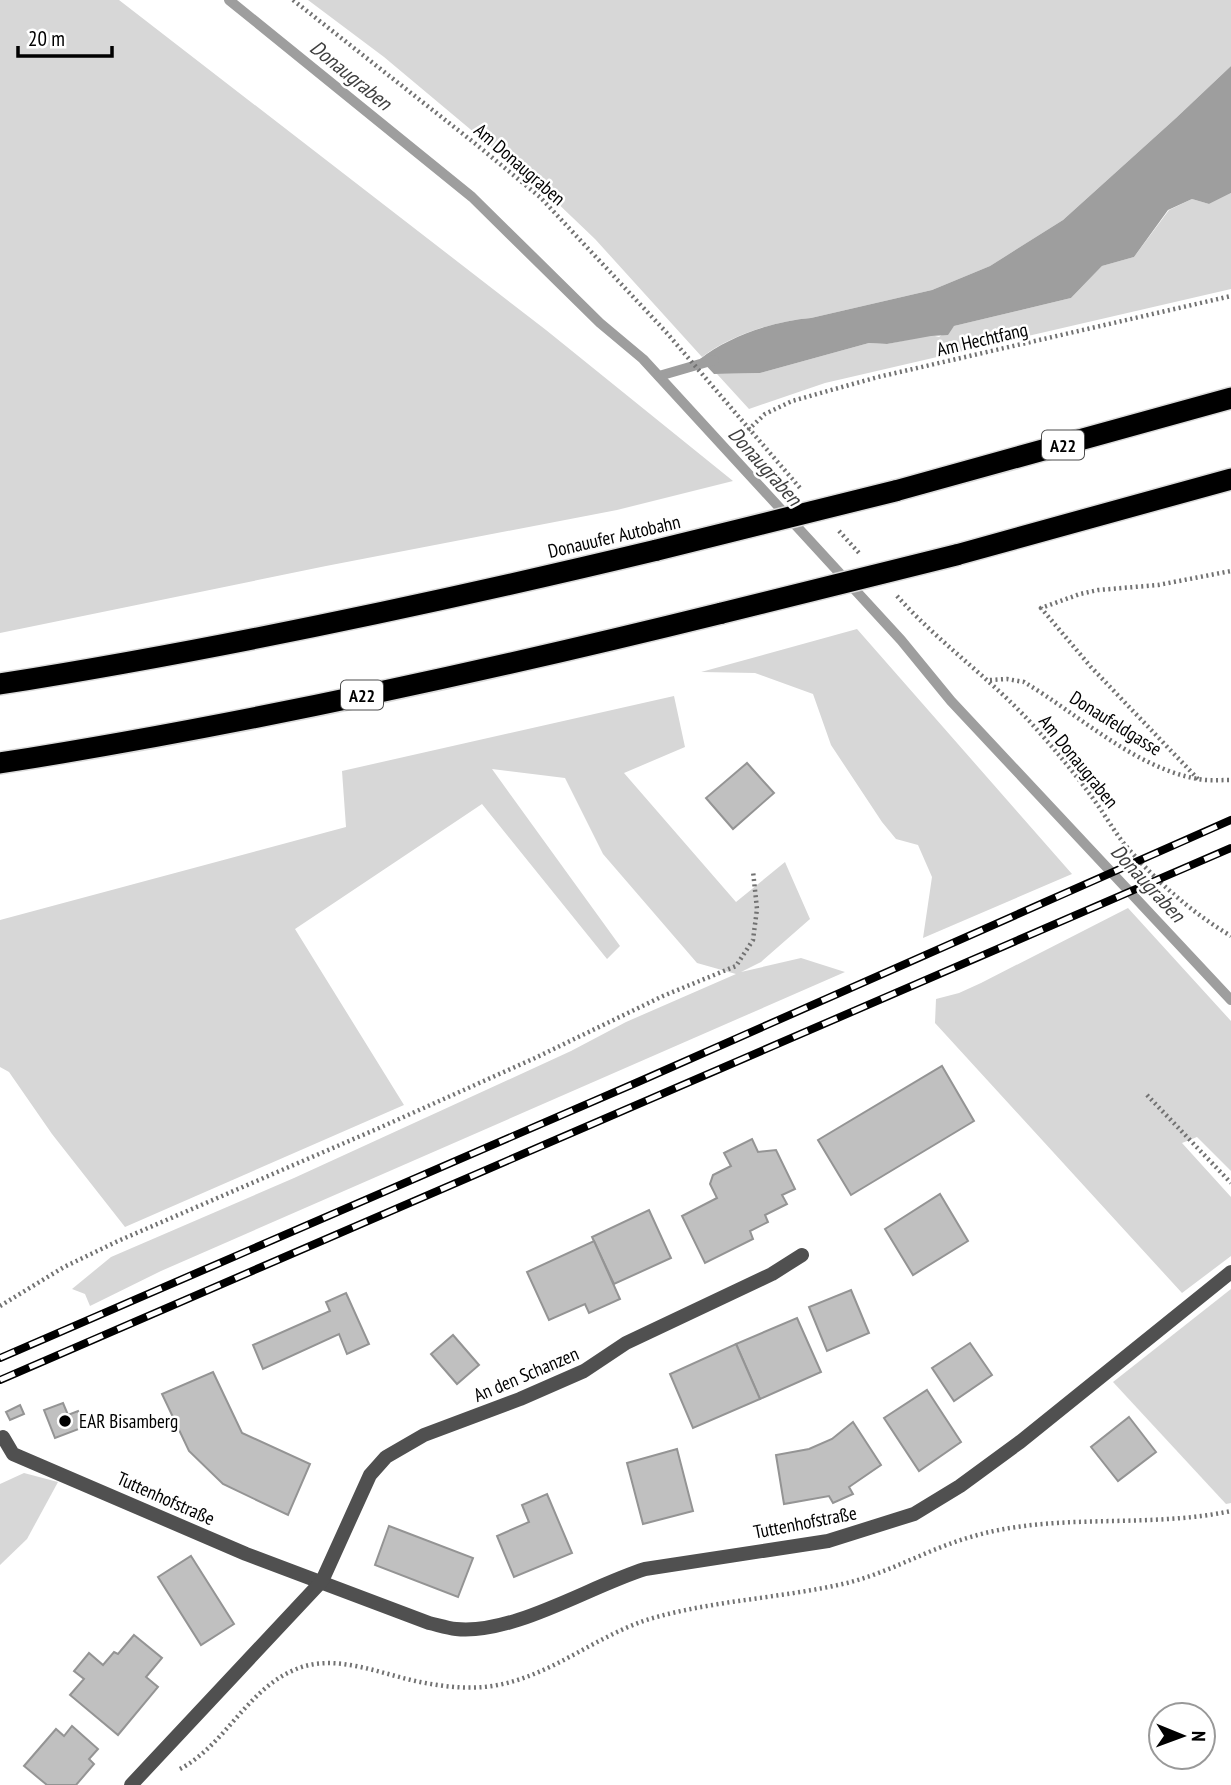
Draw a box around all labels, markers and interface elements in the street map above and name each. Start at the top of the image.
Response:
scale bar [18,14,112,58]
text: 20 m [28,25,65,52]
water label: Donaugraben [305,34,399,117]
street label: Am Donaugraben [469,118,571,210]
street label: Am Hechtfang [934,317,1030,361]
water label: Donaugraben [722,421,809,512]
road number: A22 [1042,430,1084,460]
street label: Donauufer Autobahn [546,509,682,563]
road number: A22 [341,680,383,710]
street label: Donaufeldgasse [1065,685,1167,761]
street label: Am Donaugraben [1034,709,1124,813]
water label: Donaugraben [1105,838,1192,929]
street label: An den Schanzen [470,1341,582,1407]
place label: EAR Bisamberg [79,1409,178,1433]
marker: EAR Bisamberg [57,1413,73,1429]
street label: Tuttenhofstraße [113,1466,219,1530]
street label: Tuttenhofstraße [751,1500,859,1544]
north arrow [1147,1701,1217,1771]
text: N [1187,1731,1211,1742]

